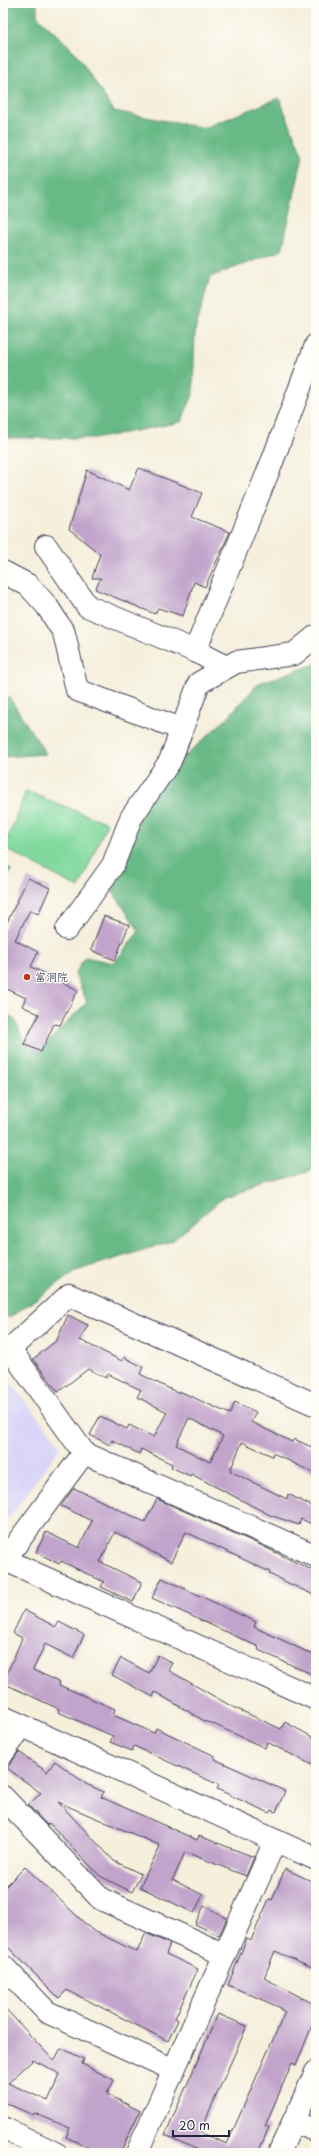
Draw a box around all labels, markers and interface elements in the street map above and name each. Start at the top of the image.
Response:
place label: 富洞院 [35,968,68,985]
marker: 富洞院 [22,972,32,982]
scale bar [173,2112,229,2138]
text: 20 m [179,2116,210,2134]

